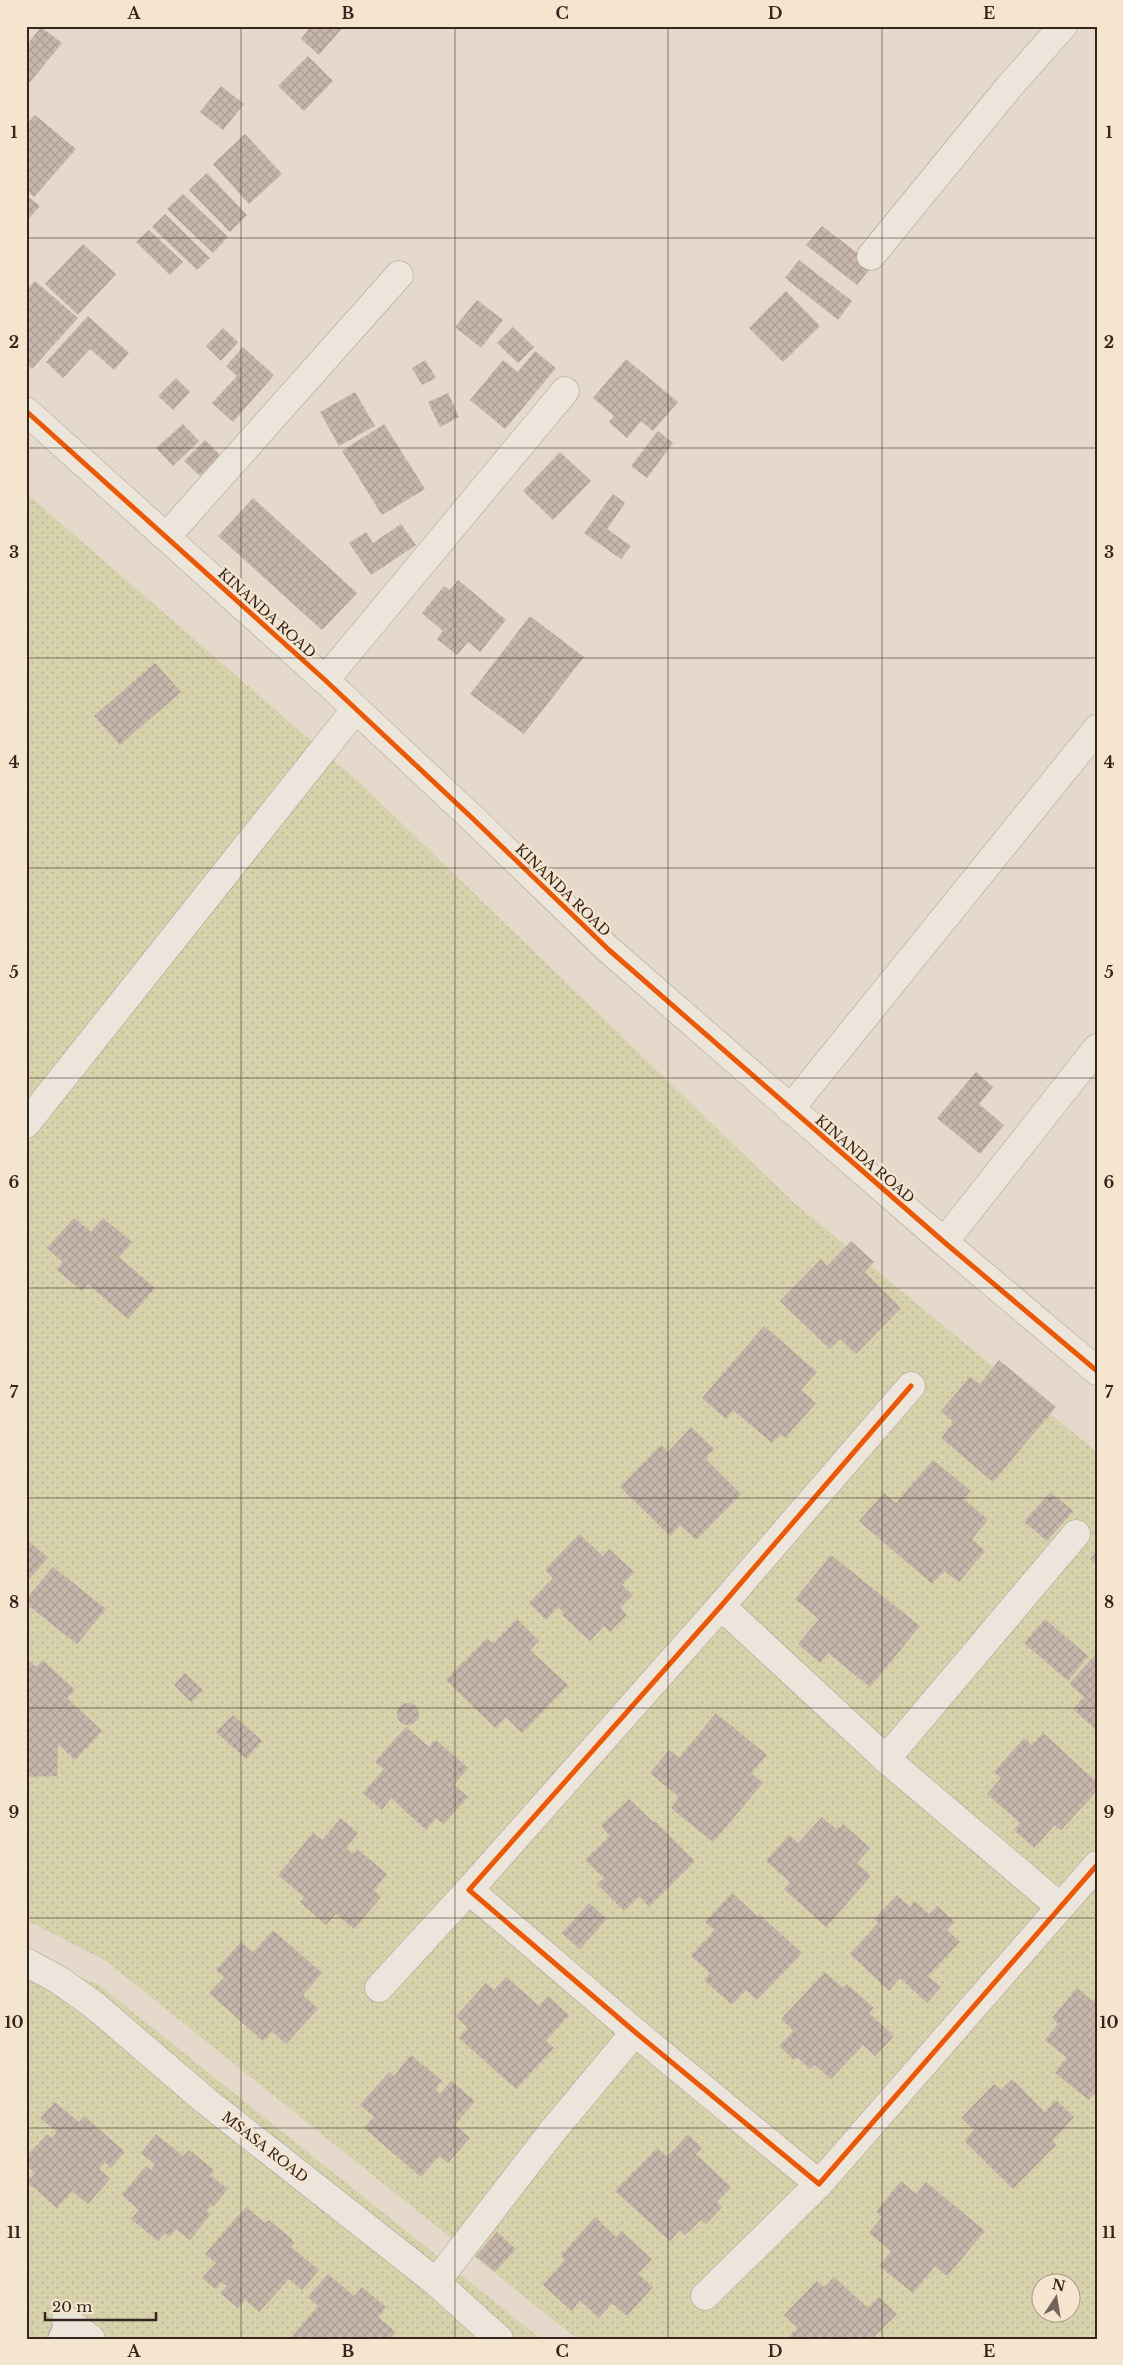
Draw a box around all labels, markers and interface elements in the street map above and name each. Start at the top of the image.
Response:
text: A [127,3,142,23]
text: B [342,3,355,23]
text: C [555,3,569,23]
text: D [768,3,782,23]
text: E [983,3,995,23]
text: 1 [11,122,18,142]
text: 1 [1106,122,1113,142]
text: 2 [9,332,19,352]
text: 2 [1104,332,1114,352]
text: 3 [9,542,19,562]
text: 3 [1104,542,1114,562]
street label: KINANDA ROAD [214,564,320,662]
text: 4 [9,752,19,772]
text: 4 [1104,752,1114,772]
street label: KINANDA ROAD [512,840,614,940]
text: 5 [9,962,19,982]
text: 5 [1104,962,1114,982]
street label: KINANDA ROAD [812,1111,918,1207]
text: 6 [9,1172,20,1192]
text: 6 [1104,1172,1115,1192]
text: 7 [10,1382,19,1402]
text: 7 [1105,1382,1114,1402]
text: 8 [9,1592,19,1612]
text: 8 [1104,1592,1114,1612]
text: 9 [9,1802,20,1822]
text: 9 [1104,1802,1115,1822]
text: 10 [4,2012,24,2032]
text: 10 [1099,2012,1119,2032]
street label: MSASA ROAD [218,2108,312,2186]
text: 11 [7,2222,21,2242]
text: 11 [1102,2222,1116,2242]
north arrow [1030,2272,1080,2322]
text: N [1050,2275,1067,2295]
scale bar [45,2290,156,2322]
text: 20 m [52,2297,92,2316]
text: A [127,2341,142,2361]
text: B [342,2341,355,2361]
text: C [555,2341,569,2361]
text: D [768,2341,782,2361]
text: E [983,2341,995,2361]

